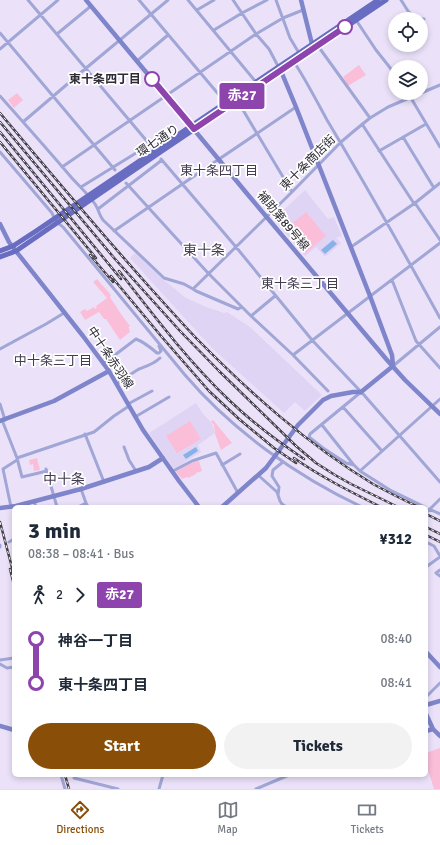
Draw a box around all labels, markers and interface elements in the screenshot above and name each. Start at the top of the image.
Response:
map controls [388,12,428,100]
button: locate [388,12,428,52]
unlabelled marker [337,19,353,35]
button: layers [388,60,428,100]
marker: 東十条四丁目 [144,71,160,87]
place label: 東十条四丁目 [69,72,141,87]
line badge: 赤27 [219,83,265,109]
text: 赤27 [227,87,257,104]
street label: 環七通り [134,121,182,161]
street label: 東十条商店街 [277,132,339,194]
district label: 東十条四丁目 [180,163,258,179]
street label: 補助第89号線 [254,188,312,254]
district label: 東十条 [183,242,225,259]
district label: 東十条三丁目 [261,276,339,292]
street label: 中十条赤羽線 [84,324,136,392]
district label: 中十条三丁目 [14,353,92,369]
district label: 中十条 [43,471,85,488]
text: 3 min [28,517,81,544]
text: ¥312 [380,530,412,548]
text: 08:38 – 08:41 · Bus [28,546,134,562]
icon: walk [28,584,50,606]
icon: forward [69,584,91,606]
text: 赤27 [105,586,134,603]
text: 2 [56,587,63,603]
text: 08:40 [380,631,412,647]
text: 神谷一丁目 [58,632,133,650]
text: 08:41 [380,675,412,691]
text: 東十条四丁目 [58,676,148,694]
button: Start [28,723,216,769]
button: Tickets [224,723,412,769]
tab: Directions [56,799,104,836]
tab: Map [217,799,239,836]
tab: Tickets [351,799,384,836]

